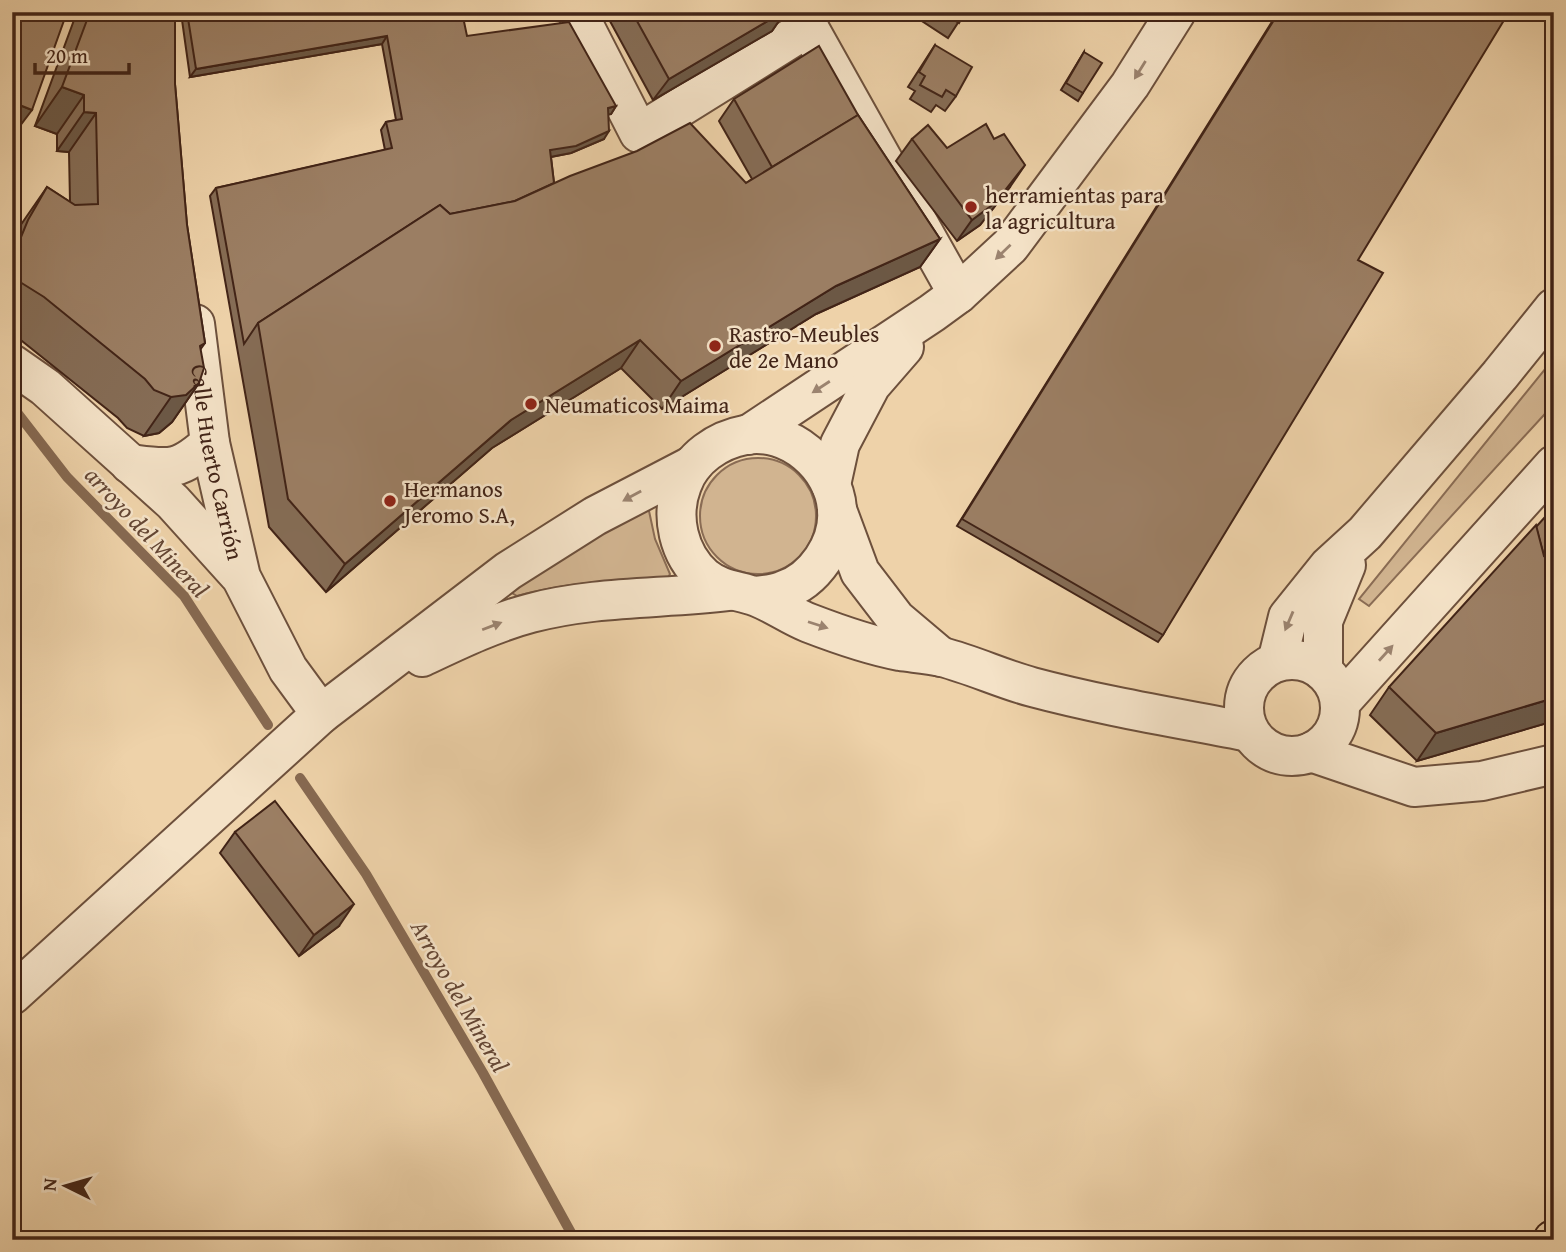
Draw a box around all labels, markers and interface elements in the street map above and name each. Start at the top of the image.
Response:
scale bar [35,32,130,76]
text: 20 m [46,40,88,71]
one-way arrow [1133,60,1146,79]
place label: herramientas para la agricultura [985,178,1164,237]
marker: herramientas para la agricultura [963,199,979,215]
one-way arrow [995,243,1012,260]
place label: Rastro-Meubles de 2e Mano [729,317,880,376]
marker: Rastro-Meubles de 2e Mano [707,338,723,354]
street label: Calle Huerto Carrión [184,362,253,563]
one-way arrow [811,380,831,393]
place label: Neumaticos Maima [545,388,730,421]
marker: Neumaticos Maima [523,396,539,412]
water label: arroyo del Mineral [77,459,217,605]
place label: Hermanos Jeromo S.A, [401,472,515,531]
one-way arrow [622,490,642,502]
marker: Hermanos Jeromo S.A, [382,493,398,509]
one-way arrow [1283,611,1295,631]
one-way arrow [481,620,502,631]
one-way arrow [807,620,828,631]
one-way arrow [1377,645,1393,662]
water label: Arroyo del Mineral [402,912,518,1079]
north arrow [32,1150,102,1220]
text: N [35,1177,64,1192]

